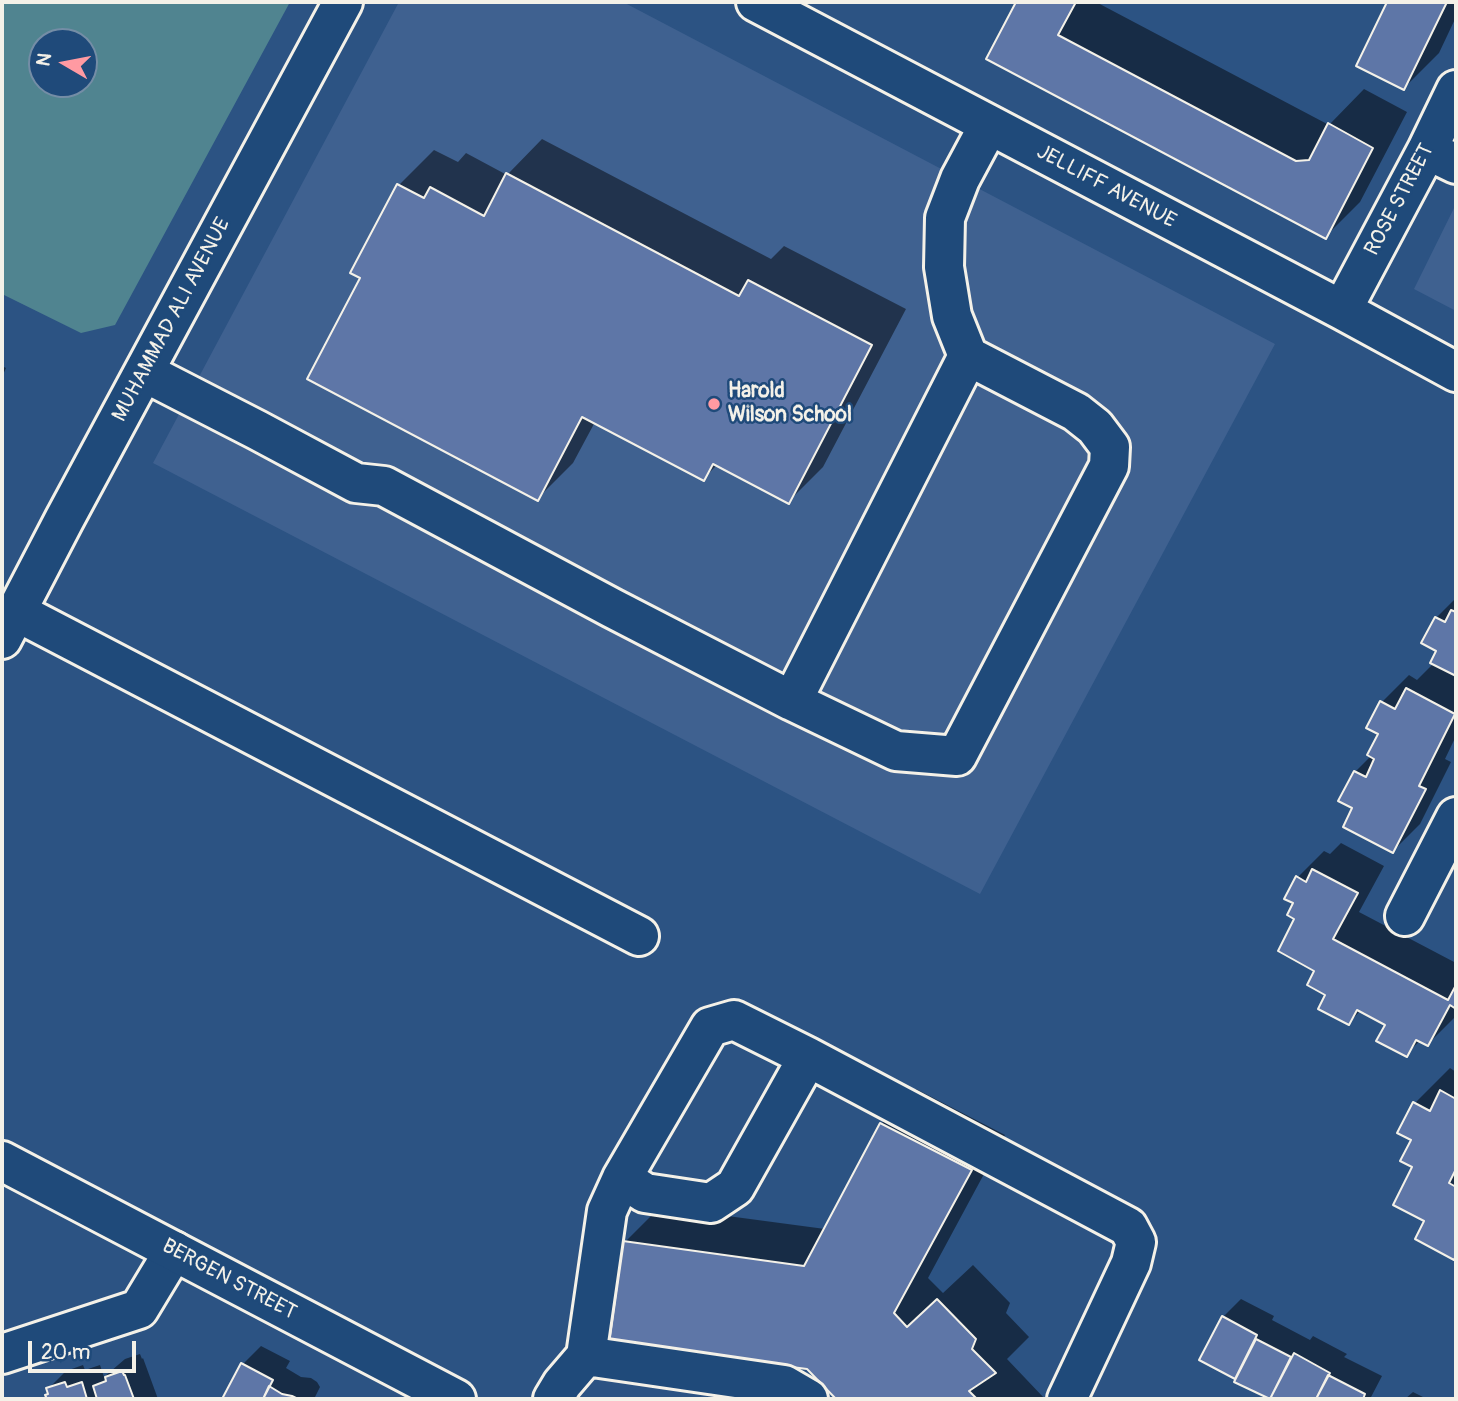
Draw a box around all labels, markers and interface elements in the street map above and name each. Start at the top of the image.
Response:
north arrow [28,28,98,98]
text: N [31,51,57,68]
street label: JELLIFF AVENUE [1032,140,1180,234]
street label: ROSE STREET [1360,140,1440,260]
street label: MUHAMMAD ALI AVENUE [108,214,236,426]
place label: Harold Wilson School [728,379,852,429]
marker: Harold Wilson School [706,396,722,412]
street label: BERGEN STREET [158,1234,300,1326]
scale bar [32,1328,140,1372]
text: 20 m [41,1339,90,1366]

